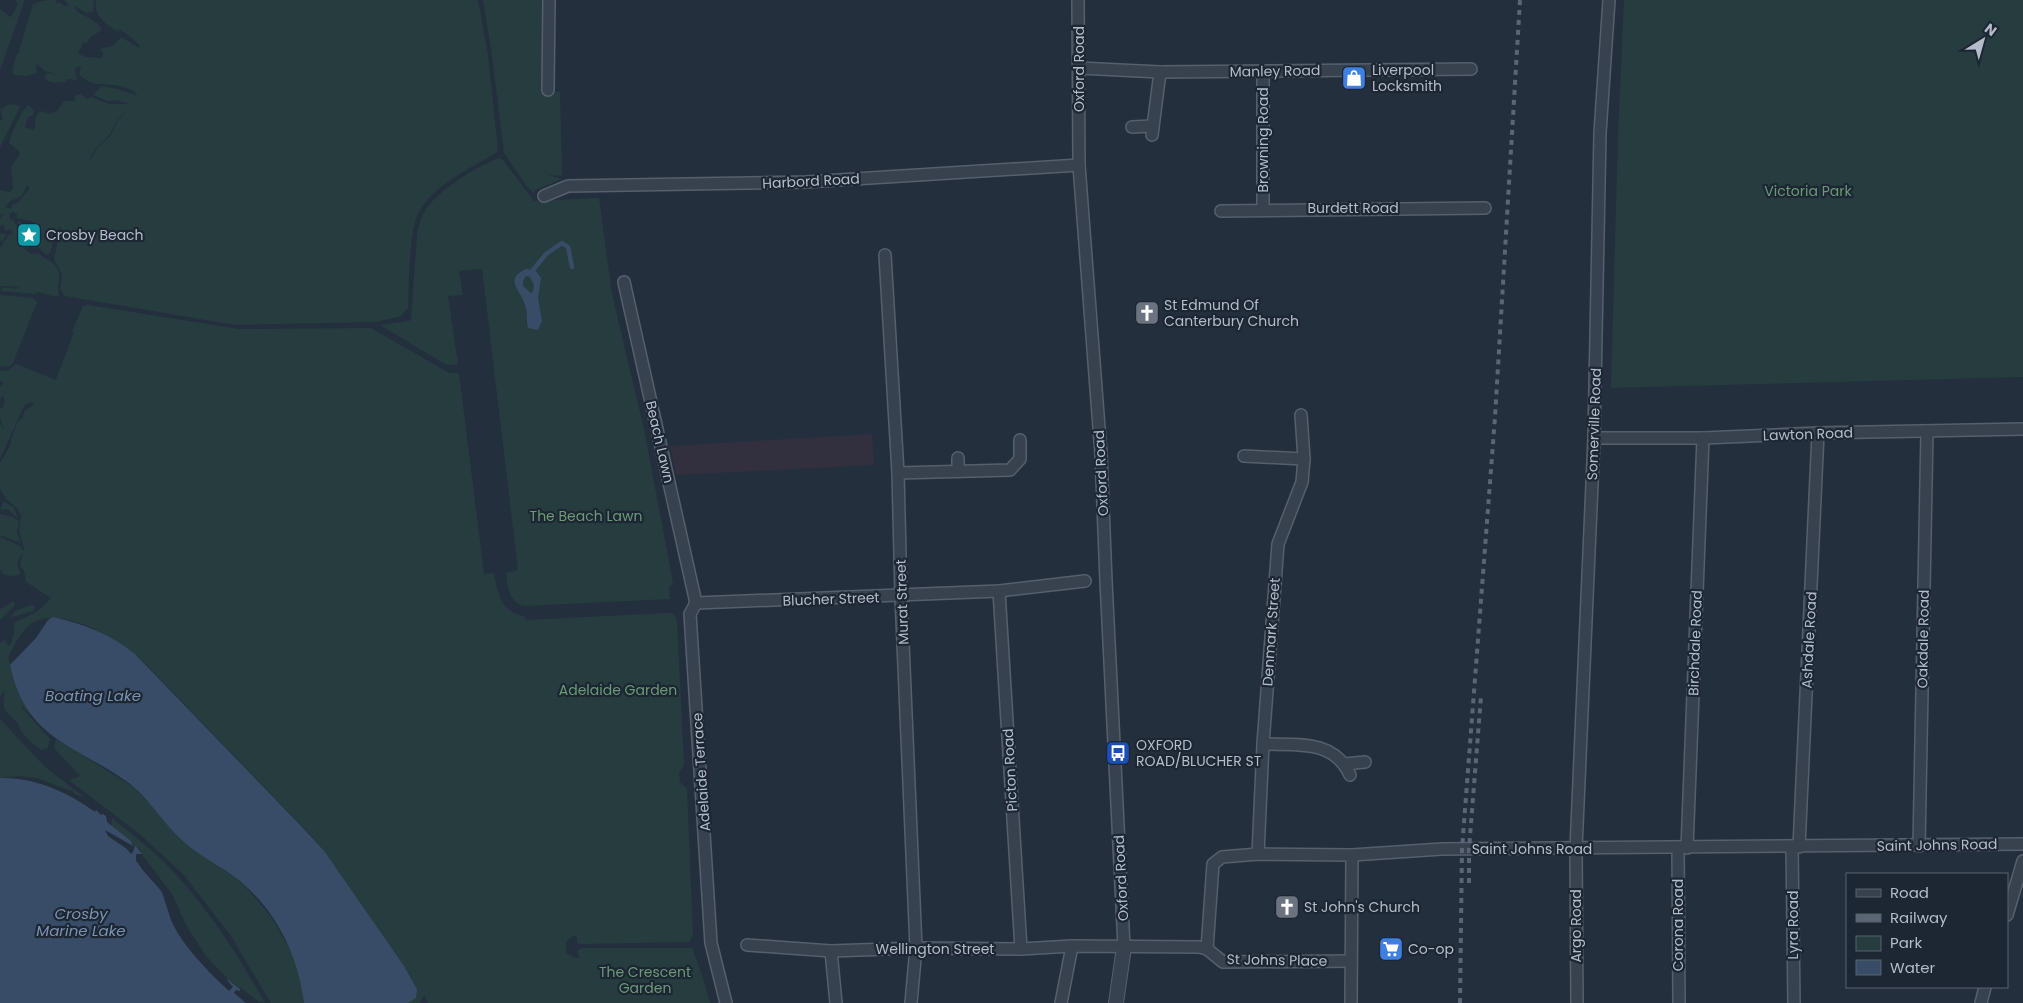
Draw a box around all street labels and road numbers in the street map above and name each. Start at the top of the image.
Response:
street label: Oxford Road [1069,26,1089,112]
street label: Manley Road [1230,60,1320,82]
street label: Browning Road [1253,87,1273,193]
street label: Harbord Road [762,168,860,194]
street label: Burdett Road [1307,198,1399,218]
street label: Somerville Road [1582,367,1606,481]
street label: Beach Lawn [641,399,679,485]
street label: Lawton Road [1763,422,1853,446]
street label: Oxford Road [1089,429,1113,517]
street label: Murat Street [891,559,913,645]
street label: Denmark Street [1257,577,1285,687]
street label: Blucher Street [782,587,880,611]
street label: Oakdale Road [1912,589,1934,689]
street label: Birchdale Road [1683,590,1707,696]
street label: Ashdale Road [1796,591,1822,689]
street label: Adelaide Terrace [687,712,715,832]
street label: Picton Road [998,728,1022,812]
street label: Oxford Road [1109,834,1133,922]
street label: Saint Johns Road [1876,834,1998,856]
street label: Saint Johns Road [1472,839,1592,859]
street label: Corona Road [1668,879,1688,971]
street label: Argo Road [1566,889,1586,963]
street label: Lyra Road [1783,891,1803,959]
street label: Wellington Street [876,939,994,959]
street label: St Johns Place [1227,949,1328,971]

